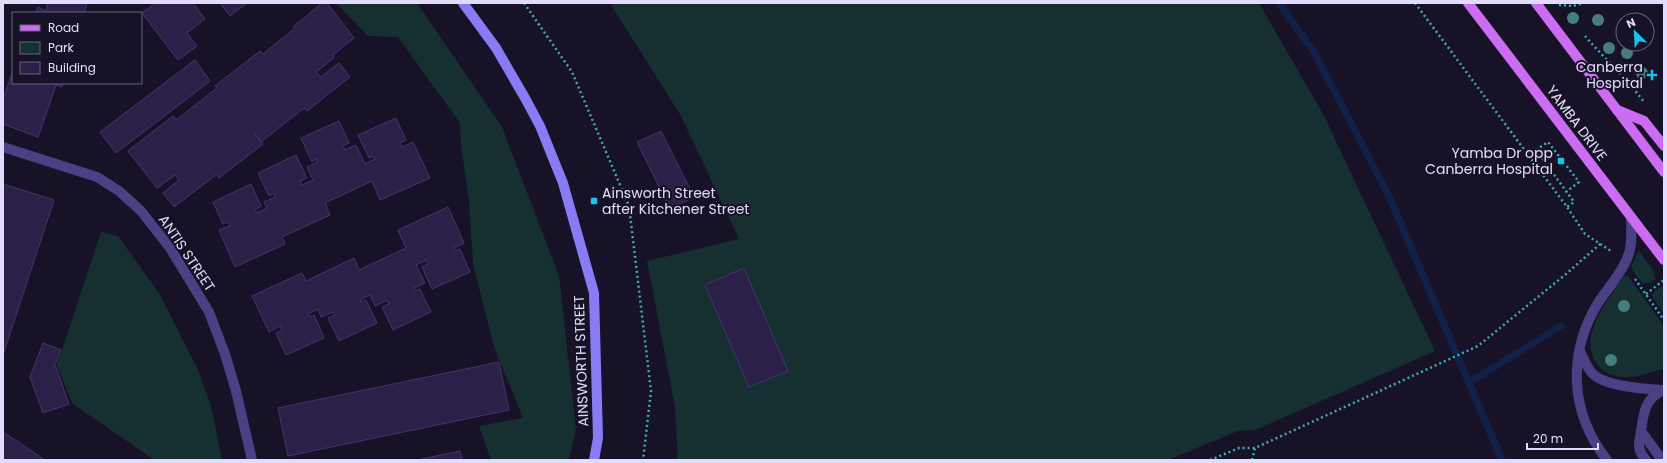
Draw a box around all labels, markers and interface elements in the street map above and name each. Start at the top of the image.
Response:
legend [12,12,142,84]
north arrow [1615,12,1655,52]
text: N [1624,14,1638,32]
text: Road [48,19,79,36]
text: Park [48,39,75,56]
place label: Canberra Hospital [1576,57,1643,93]
text: Building [48,59,96,76]
marker: Canberra Hospital [1646,69,1658,81]
street label: YAMBA DRIVE [1542,81,1612,165]
place label: Yamba Dr opp Canberra Hospital [1425,143,1553,179]
marker: Yamba Dr opp Canberra Hospital [1556,156,1566,166]
place label: Ainsworth Street after Kitchener Street [602,183,749,219]
marker: Ainsworth Street after Kitchener Street [589,196,599,206]
street label: ANTIS STREET [154,211,220,296]
street label: AINSWORTH STREET [569,295,593,427]
scale bar [1527,425,1598,451]
text: 20 m [1533,430,1563,447]

